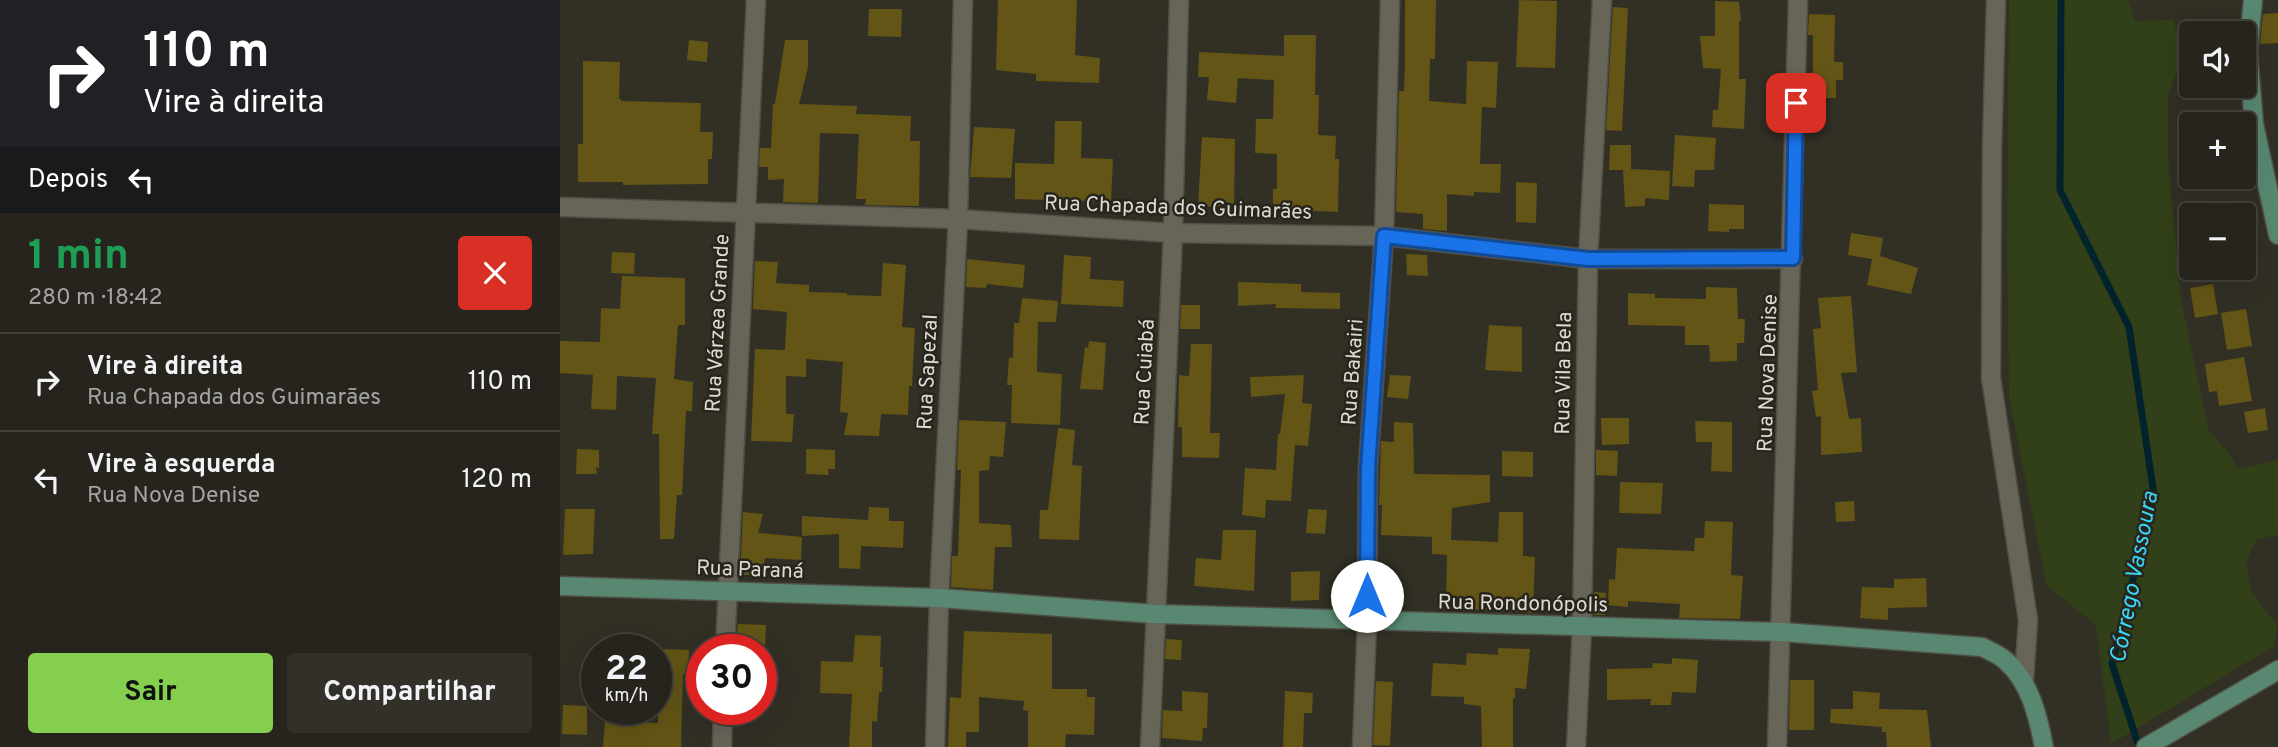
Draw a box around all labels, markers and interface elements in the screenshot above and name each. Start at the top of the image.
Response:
map controls [2179,21,2256,280]
button: sound [2179,21,2256,98]
text: 110 m [143,23,270,85]
icon: right [28,28,119,119]
pin [1766,73,1826,133]
text: Vire à direita [143,84,324,124]
icon: arrive [1777,84,1815,122]
button: + [2179,112,2256,189]
icon: left [122,161,160,199]
text: Depois [28,164,108,197]
street label: Rua Chapada dos Guimarães [1043,190,1313,227]
button: − [2179,203,2256,280]
text: 1 min [28,231,129,284]
street label: Rua Várzea Grande [700,233,737,413]
button: close [458,236,532,310]
text: 280 m · 18:42 [28,284,163,313]
street label: Rua Nova Denise [1752,294,1785,453]
street label: Rua Vila Bela [1550,311,1579,435]
street label: Rua Sapezal [912,313,945,431]
street label: Rua Cuiabá [1129,318,1162,426]
street label: Rua Bakairi [1336,318,1371,426]
text: Vire à direita [87,351,243,384]
icon: right [28,363,66,401]
text: 110 m [468,366,532,399]
text: Rua Chapada dos Guimarães [87,384,381,413]
text: Vire à esquerda [87,449,275,482]
icon: left [28,461,66,499]
text: 120 m [462,464,532,497]
text: Rua Nova Denise [87,482,260,511]
water label: Córrego Vassoura [2105,489,2166,666]
street label: Rua Paraná [696,555,804,586]
position arrow [1330,559,1404,633]
street label: Rua Rondonópolis [1437,590,1609,619]
speed limit sign: 30 [686,634,777,725]
text: 22 [605,648,648,692]
button: Sair [28,653,273,733]
button: Compartilhar [287,653,532,733]
text: km/h [605,685,648,708]

